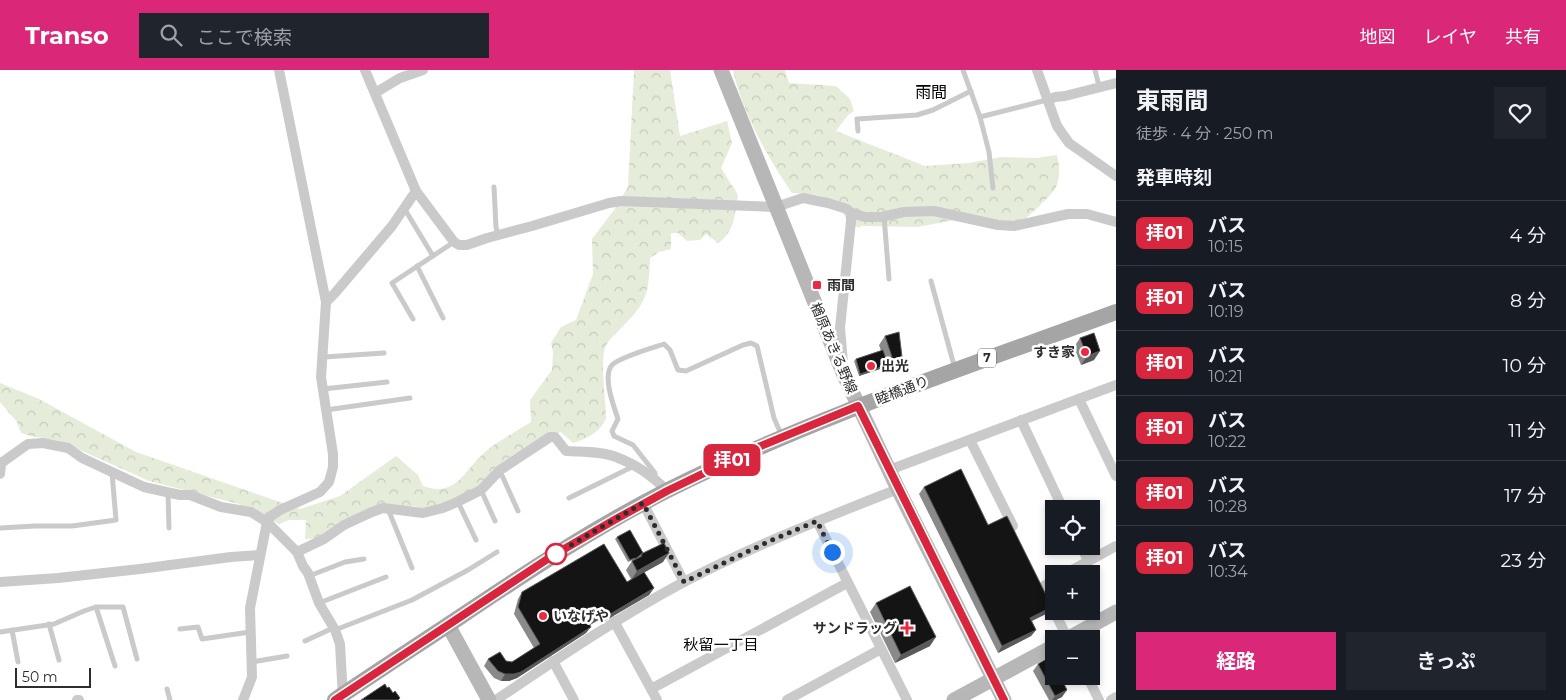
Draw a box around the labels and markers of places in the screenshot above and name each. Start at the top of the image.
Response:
place label: 雨間 [827,276,855,294]
marker: 雨間 [811,279,823,291]
place label: すき家 [1033,343,1075,361]
marker: すき家 [1079,346,1091,358]
place label: 出光 [881,357,909,375]
marker: 出光 [865,360,877,372]
unlabelled marker [545,543,567,565]
place label: いなげや [553,607,609,625]
marker: いなげや [537,610,549,622]
place label: サンドラッグ [813,619,897,637]
marker: サンドラッグ [901,622,913,634]

